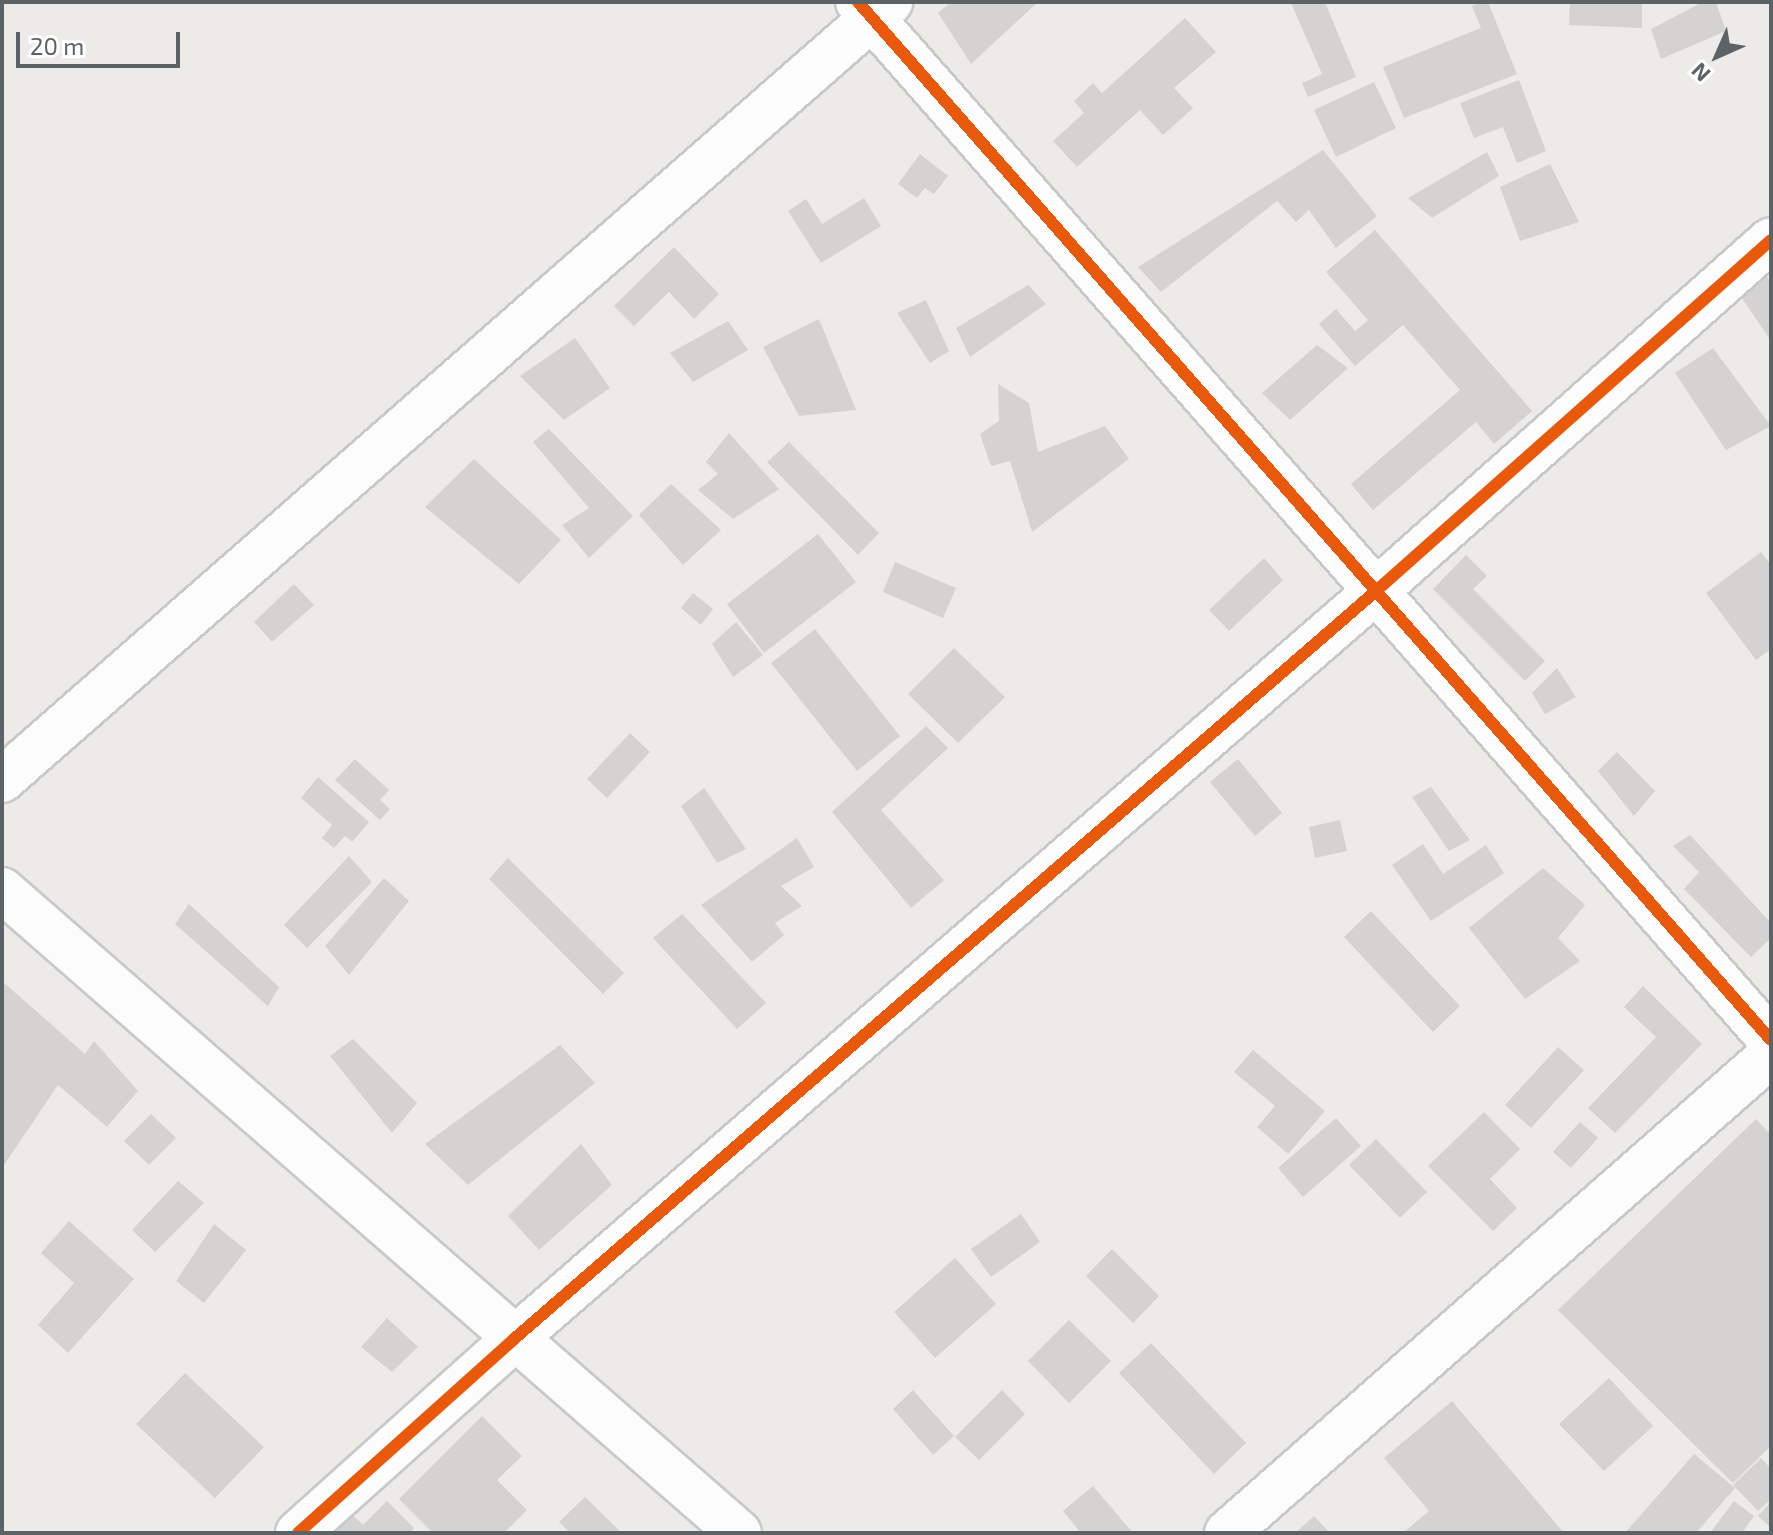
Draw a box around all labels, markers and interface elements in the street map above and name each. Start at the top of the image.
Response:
scale bar [20,16,184,66]
north arrow [1677,16,1757,96]
text: 20 m [30,31,84,60]
text: N [1685,58,1715,88]

